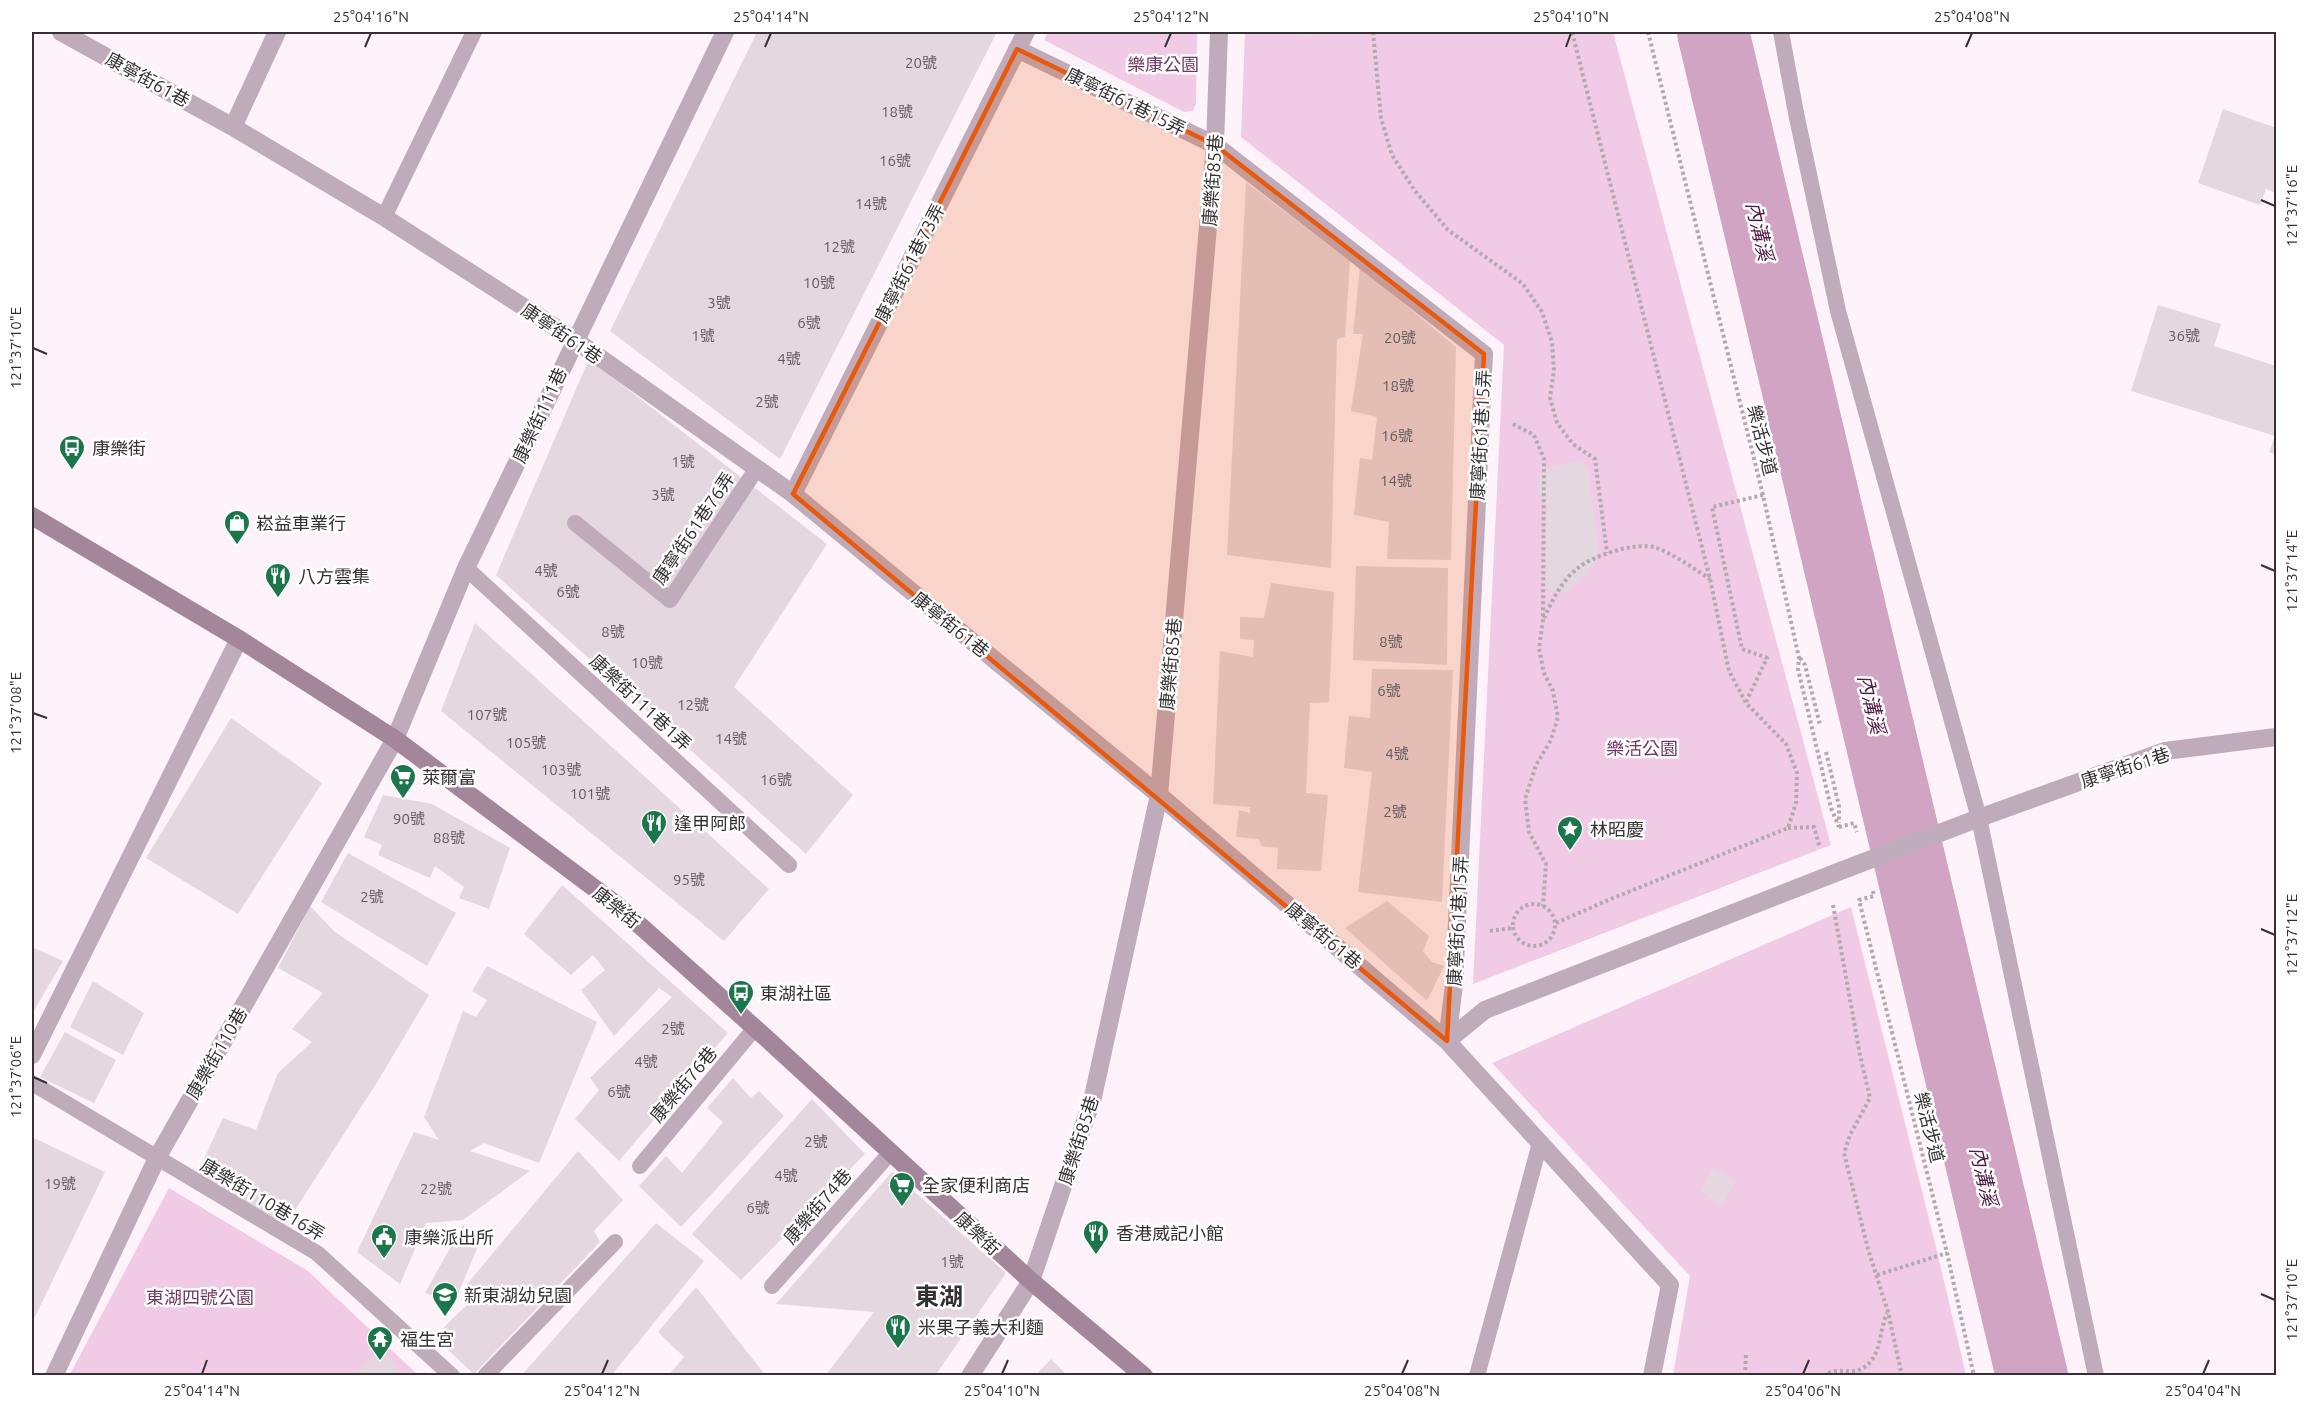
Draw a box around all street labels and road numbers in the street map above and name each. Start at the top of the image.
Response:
street label: 康寧街61巷 [103,48,193,110]
street label: 康寧街61巷15弄 [1063,63,1189,139]
street label: 康樂街85巷 [1199,133,1225,227]
street label: 康寧街61巷73弄 [870,200,948,326]
street label: 康寧街61巷 [518,299,606,367]
street label: 康樂街111巷 [508,364,570,466]
street label: 康寧街61巷15弄 [1467,369,1493,501]
street label: 樂活步道 [1745,403,1781,477]
street label: 康寧街61巷76弄 [648,468,738,588]
street label: 康寧街61巷 [909,587,993,661]
street label: 康樂街85巷 [1156,617,1184,711]
street label: 康樂街111巷1弄 [586,650,696,754]
street label: 康寧街61巷 [2078,743,2172,791]
street label: 康寧街61巷15弄 [1444,855,1470,987]
street label: 康樂街 [590,882,644,932]
street label: 康寧街61巷 [1282,898,1366,972]
street label: 康樂街110巷 [182,1004,250,1102]
street label: 康樂街76巷 [646,1042,720,1126]
street label: 樂活步道 [1912,1090,1948,1164]
street label: 康樂街85巷 [1054,1093,1102,1187]
street label: 康樂街110巷16弄 [198,1154,328,1244]
street label: 康樂街74巷 [779,1165,855,1247]
street label: 康樂街 [951,1207,1005,1259]

